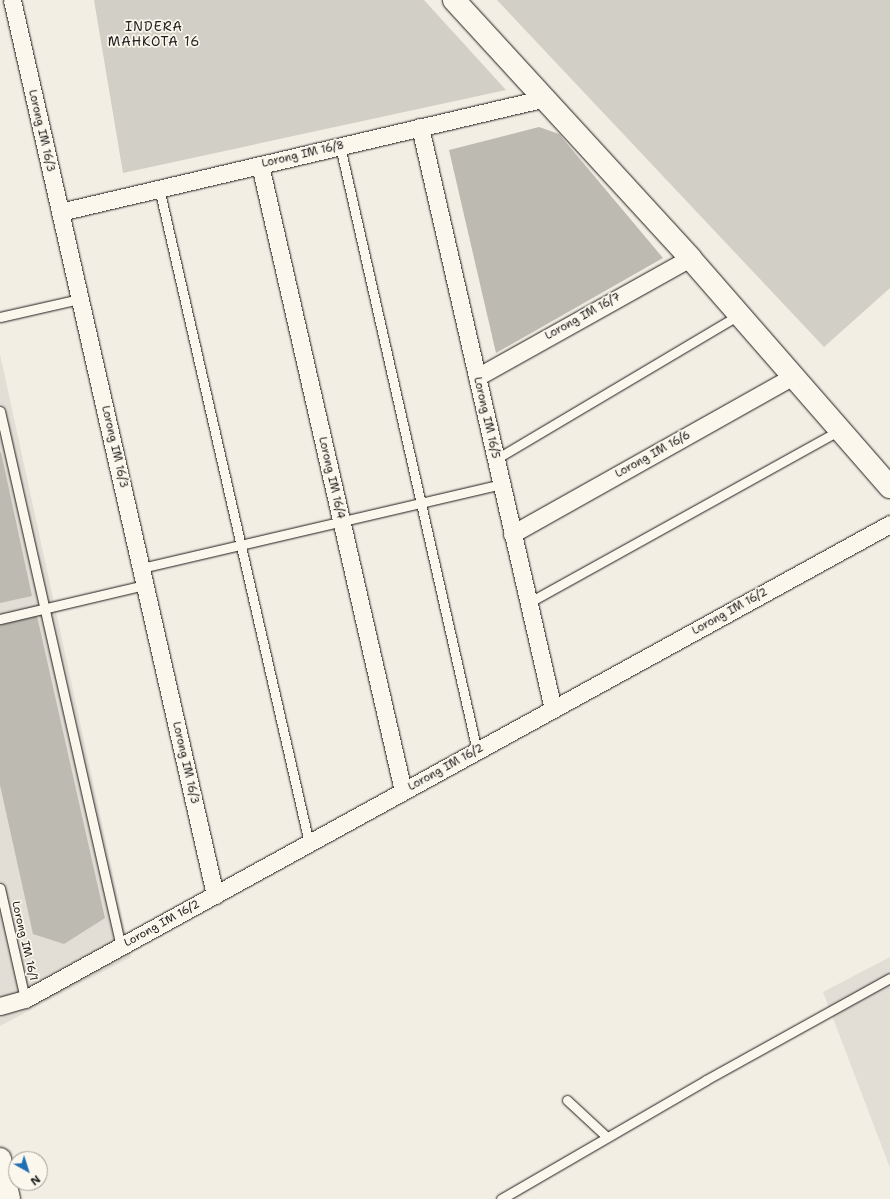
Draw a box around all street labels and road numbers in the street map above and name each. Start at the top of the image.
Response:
street label: Lorong IM 16/3 [25,88,57,174]
street label: Lorong IM 16/8 [260,139,346,171]
street label: Lorong IM 16/7 [543,291,623,343]
street label: Lorong IM 16/5 [470,376,502,460]
street label: Lorong IM 16/3 [98,404,130,490]
street label: Lorong IM 16/6 [613,429,693,481]
street label: Lorong IM 16/4 [315,436,347,520]
street label: Lorong IM 16/2 [690,586,770,638]
street label: Lorong IM 16/3 [169,720,201,806]
street label: Lorong IM 16/2 [406,742,486,794]
street label: Lorong IM 16/2 [122,898,202,950]
street label: Lorong IM 16/1 [8,900,40,982]

